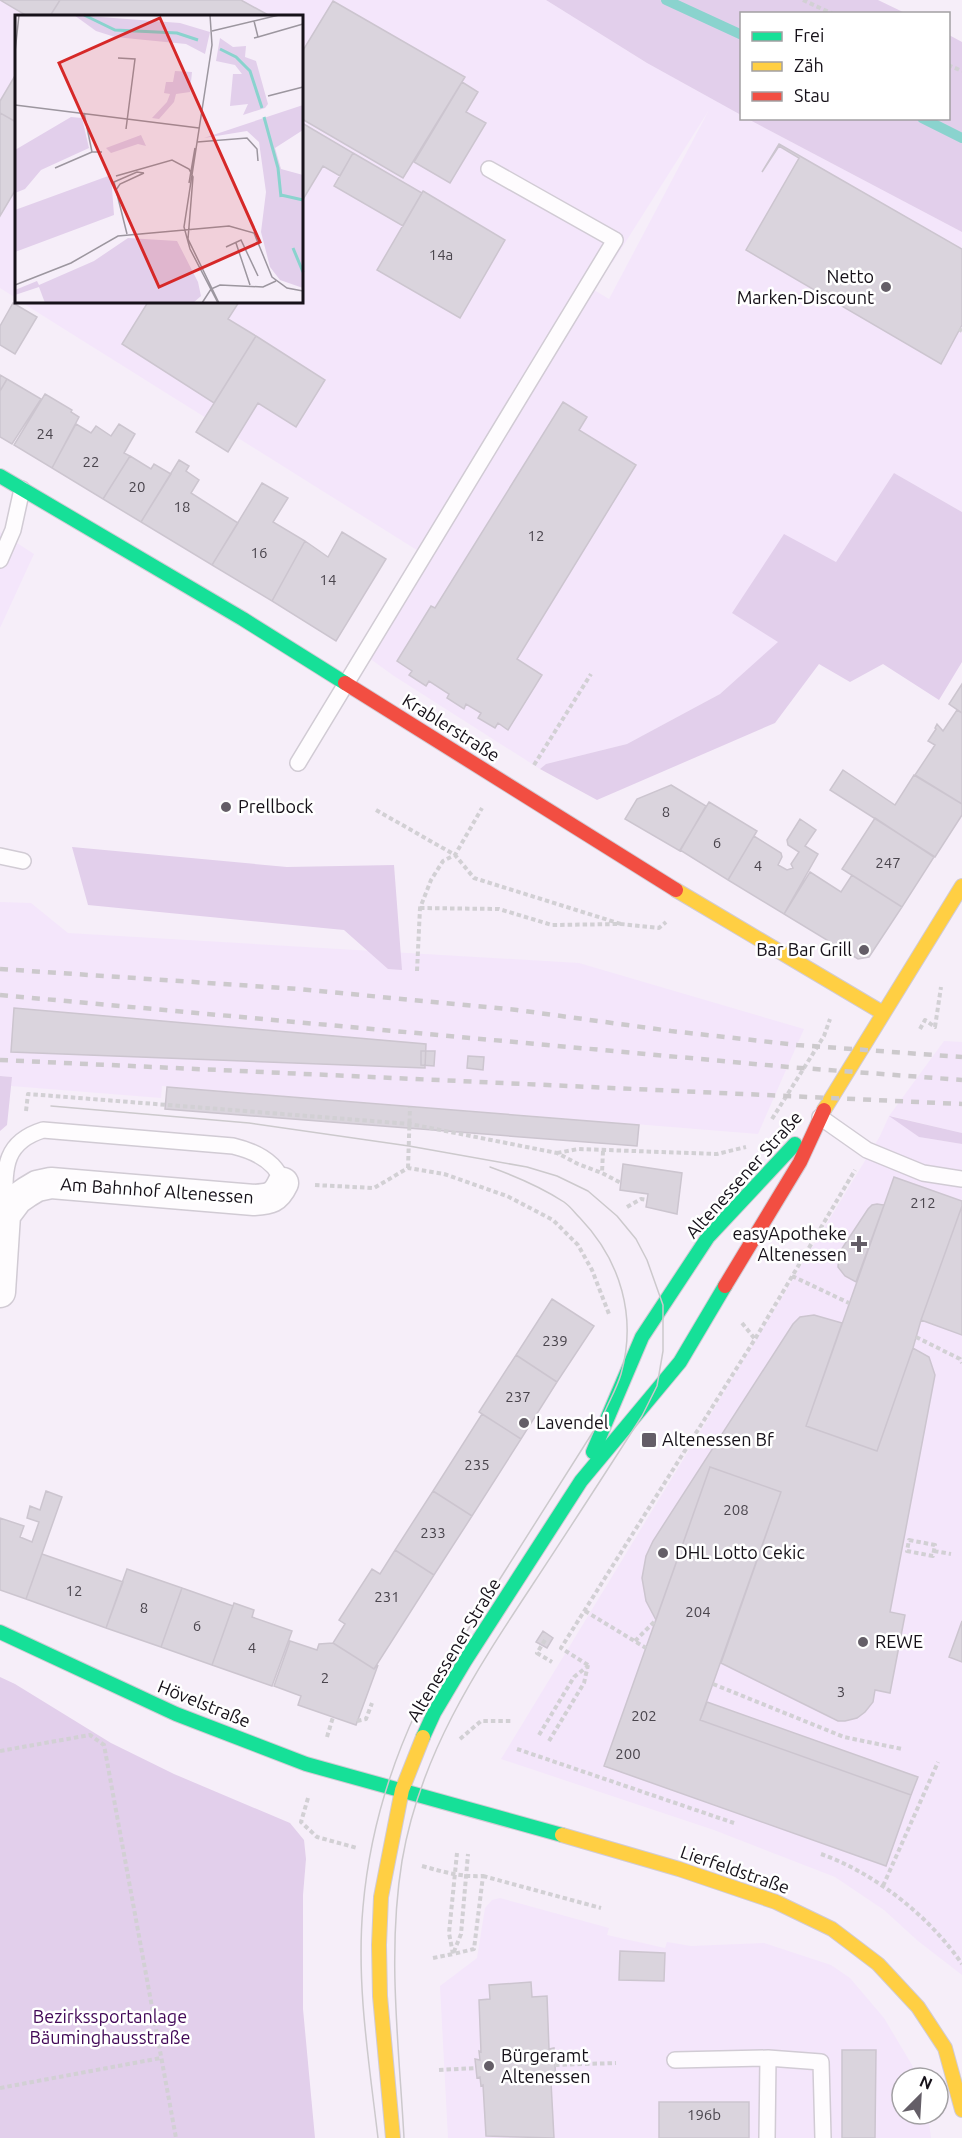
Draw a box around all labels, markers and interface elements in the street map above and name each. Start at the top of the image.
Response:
legend [740,12,950,120]
inset map [15,15,303,303]
text: Frei [794,25,824,45]
text: Zäh [794,55,824,75]
text: Stau [794,85,830,105]
house number: 14a [429,246,453,263]
place label: Netto Marken-Discount [737,266,874,307]
marker: Netto Marken-Discount [879,280,893,294]
house number: 24 [37,425,53,442]
house number: 22 [83,453,99,470]
house number: 20 [129,478,145,495]
house number: 18 [174,498,190,515]
house number: 12 [528,527,544,544]
house number: 16 [251,544,267,561]
house number: 14 [320,571,336,588]
street label: Krablerstraße [399,689,504,765]
place label: Prellbock [238,796,313,816]
marker: Prellbock [219,800,233,814]
house number: 8 [662,803,670,820]
house number: 6 [713,834,721,851]
house number: 247 [875,854,901,871]
house number: 4 [754,857,762,874]
place label: Bar Bar Grill [756,939,852,959]
marker: Bar Bar Grill [857,943,871,957]
street label: Altenessener Straße [681,1107,805,1242]
street label: Am Bahnhof Altenessen [60,1173,254,1207]
house number: 212 [910,1194,936,1211]
place label: easyApotheke Altenessen [733,1223,847,1264]
marker: easyApotheke Altenessen [852,1237,866,1251]
house number: 239 [542,1332,568,1349]
house number: 237 [505,1388,531,1405]
place label: Lavendel [536,1412,609,1432]
marker: Lavendel [517,1416,531,1430]
place label: Altenessen Bf [662,1429,774,1449]
marker: Altenessen Bf [640,1431,658,1449]
house number: 235 [464,1456,490,1473]
house number: 208 [723,1501,749,1518]
house number: 233 [420,1524,446,1541]
place label: DHL Lotto Cekic [675,1542,805,1562]
marker: DHL Lotto Cekic [656,1546,670,1560]
street label: Altenessener Straße [402,1574,504,1725]
house number: 12 [66,1582,82,1599]
house number: 231 [374,1588,400,1605]
house number: 8 [140,1599,148,1616]
house number: 204 [685,1603,711,1620]
house number: 6 [193,1617,201,1634]
place label: REWE [875,1631,923,1651]
marker: REWE [856,1635,870,1649]
house number: 4 [248,1639,256,1656]
house number: 2 [321,1669,329,1686]
street label: Hövelstraße [155,1675,254,1731]
house number: 3 [837,1683,845,1700]
house number: 202 [631,1707,657,1724]
house number: 200 [615,1745,641,1762]
street label: Lierfeldstraße [678,1841,793,1897]
park label: Bezirkssportanlage Bäuminghausstraße [30,2006,190,2047]
place label: Bürgeramt Altenessen [501,2045,590,2086]
marker: Bürgeramt Altenessen [482,2059,496,2073]
north arrow [890,2066,950,2126]
text: N [917,2072,935,2093]
house number: 196b [687,2106,721,2123]

